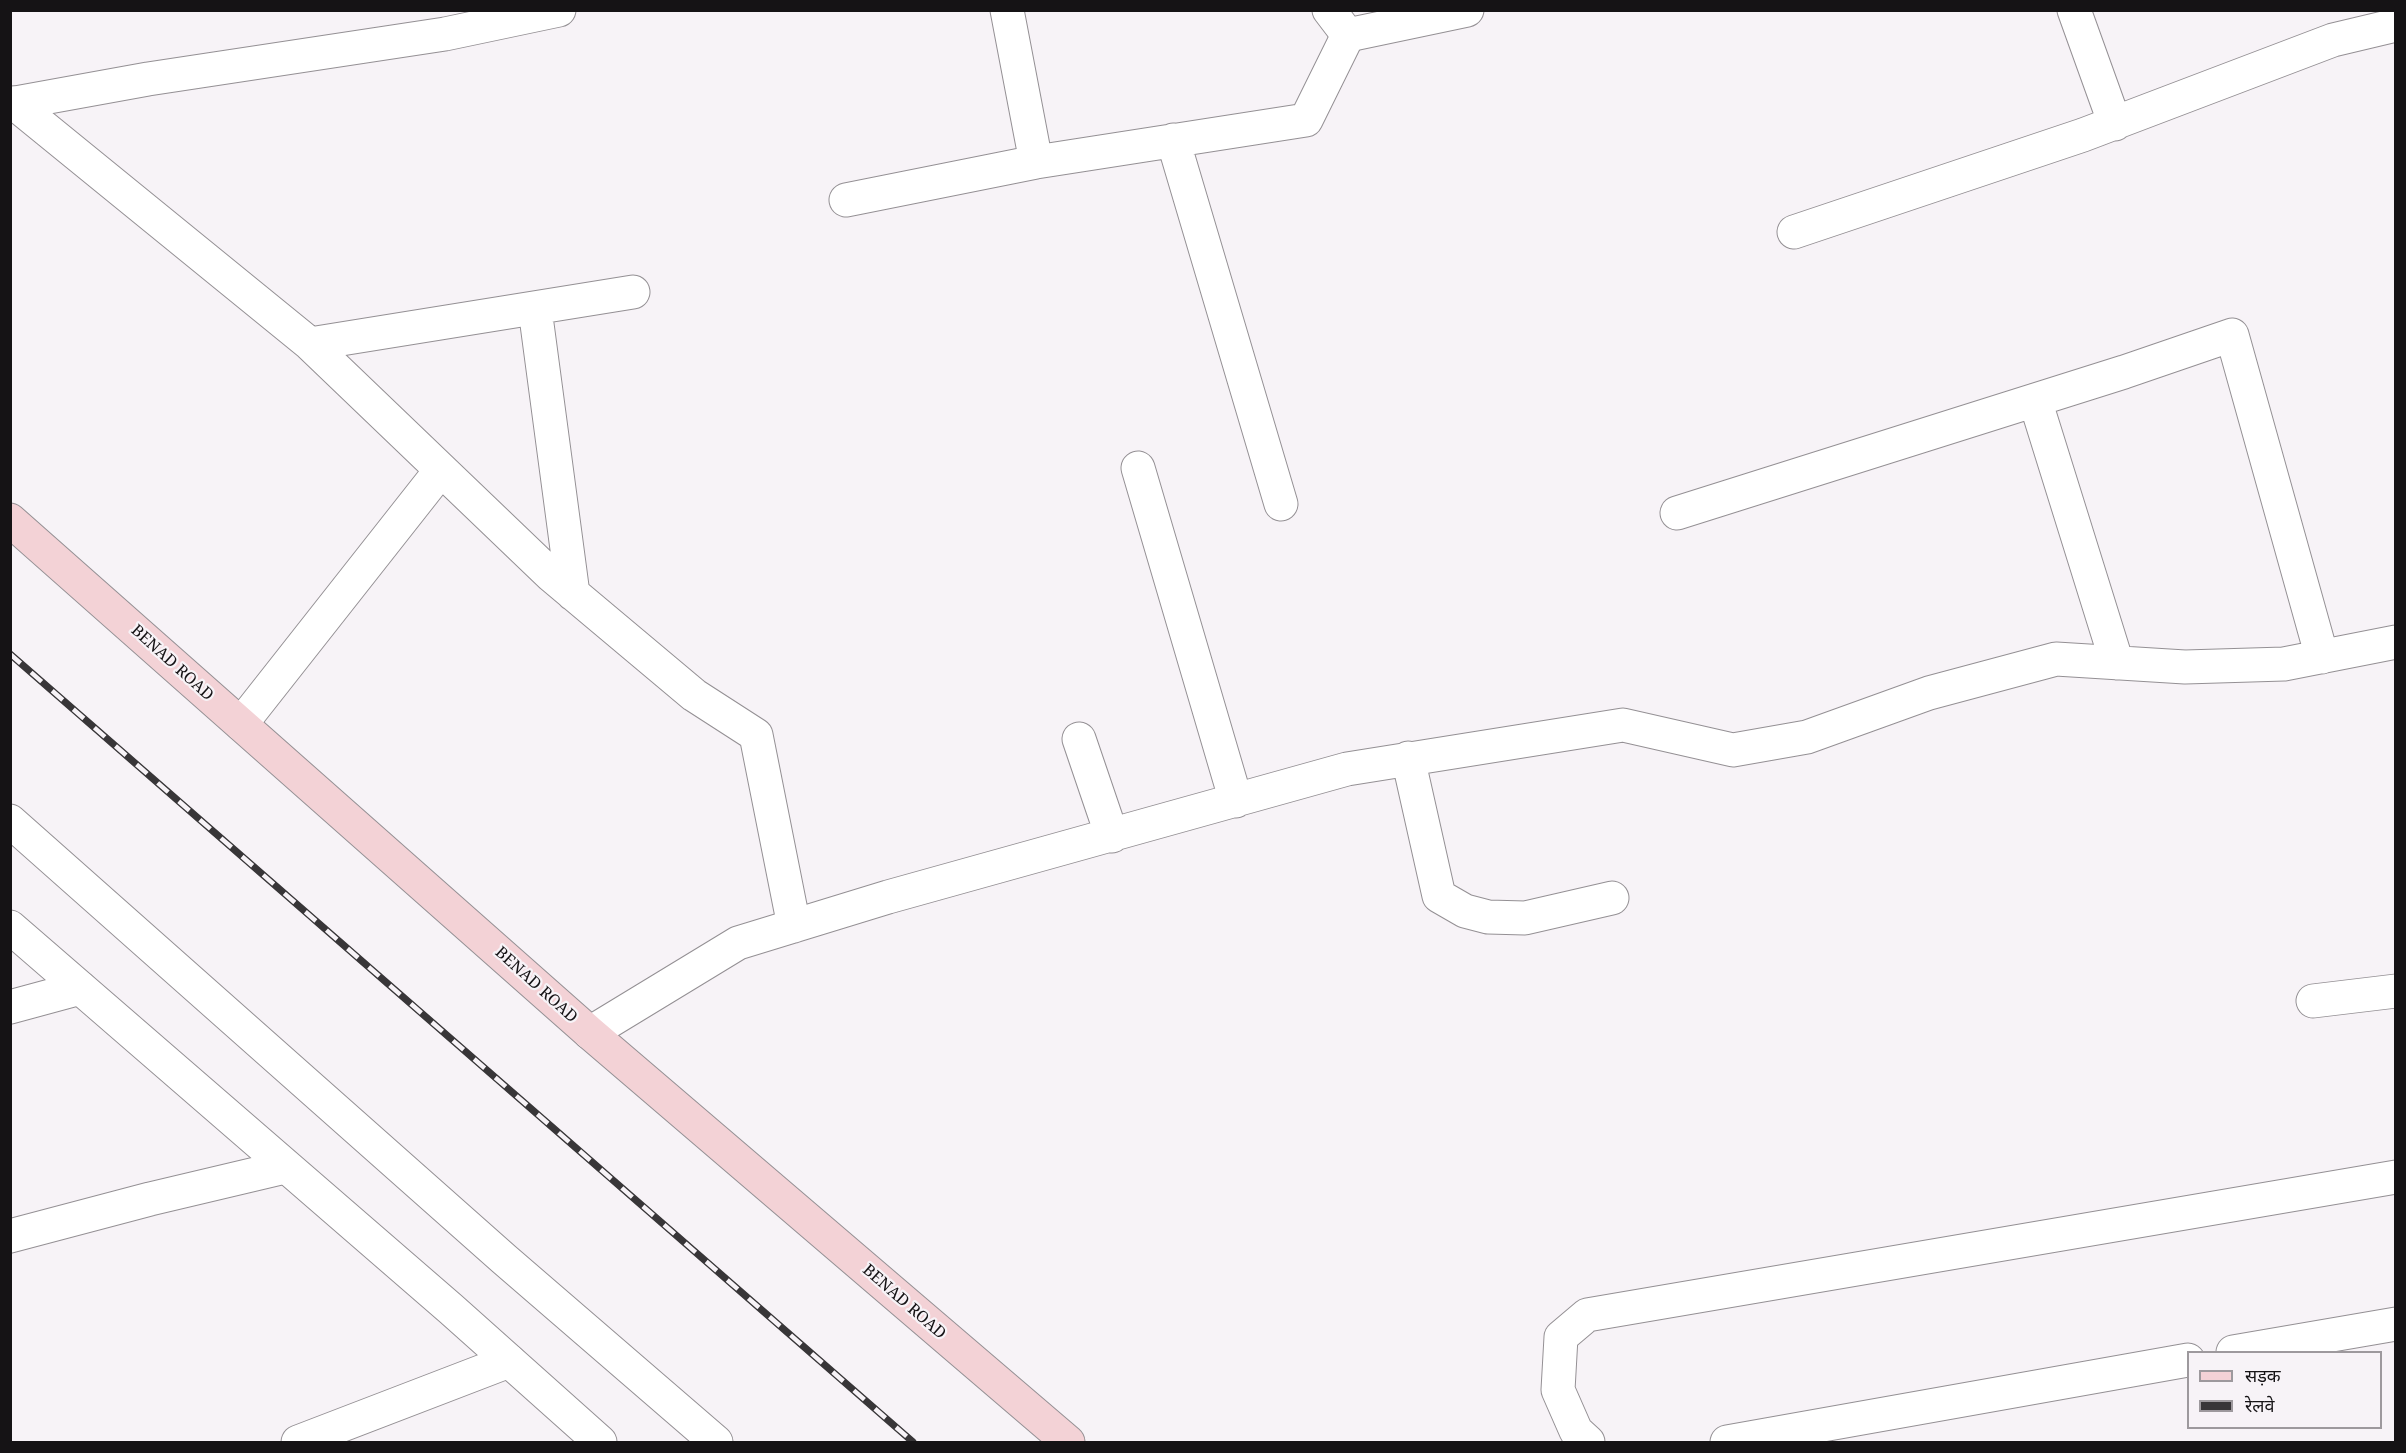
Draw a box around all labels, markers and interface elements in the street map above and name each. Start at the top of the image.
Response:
street label: BENAD ROAD [127,621,217,705]
street label: BENAD ROAD [491,943,581,1027]
street label: BENAD ROAD [858,1261,950,1343]
legend [2187,1351,2382,1429]
text: सड़क [2245,1363,2281,1387]
text: रेलवे [2245,1393,2275,1417]

